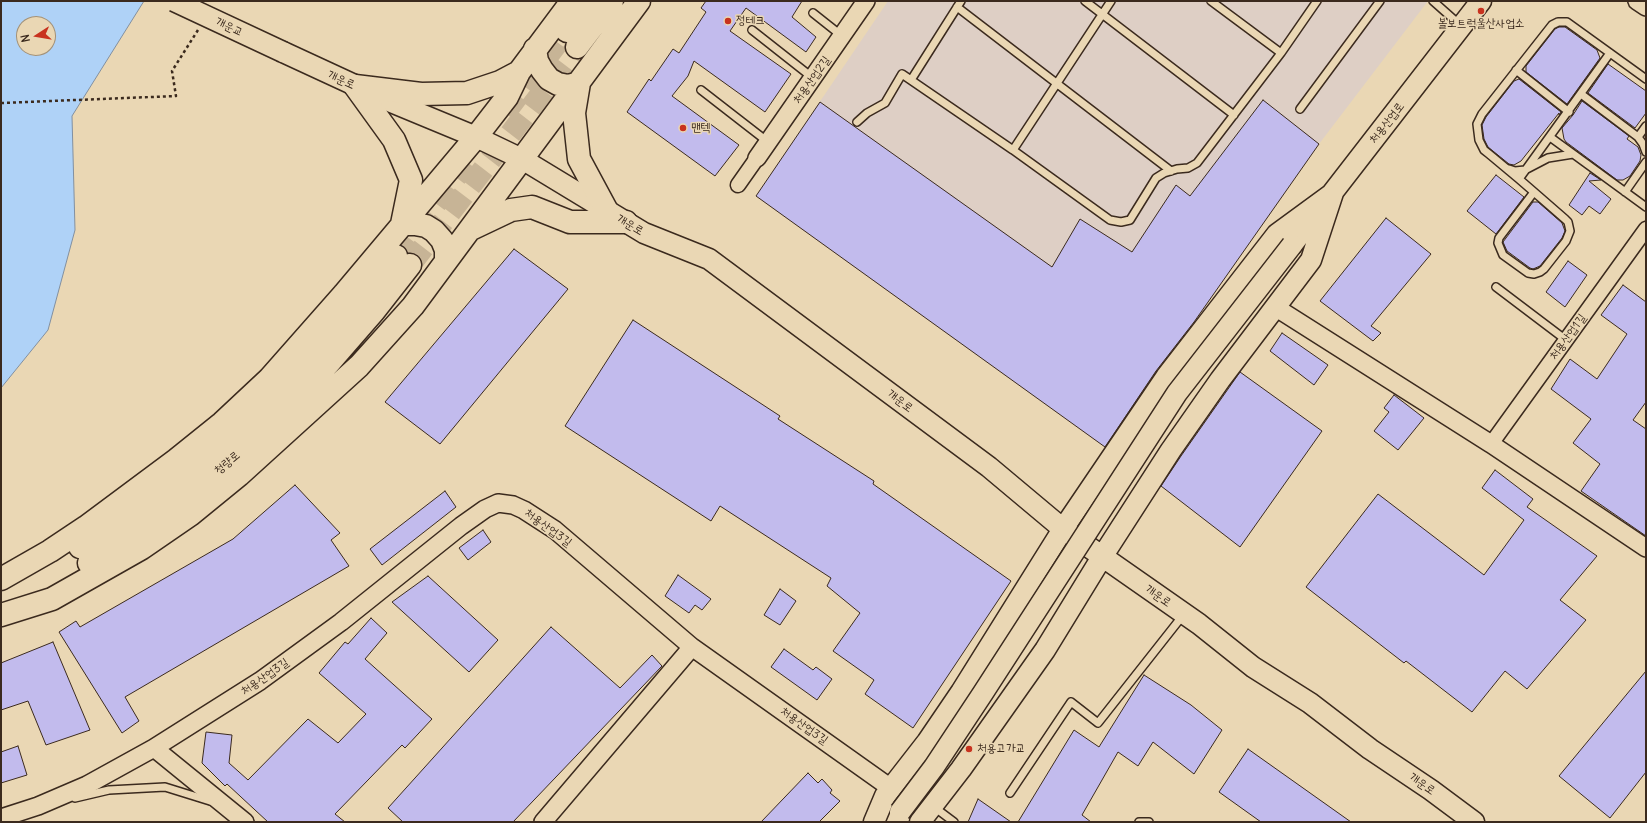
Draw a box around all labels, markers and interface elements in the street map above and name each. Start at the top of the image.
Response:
marker: 볼보트럭울산사업소 [1476,6,1486,16]
street label: 개운교 [213,14,245,40]
place label: 정테크 [736,14,765,28]
north arrow [16,16,56,56]
marker: 정테크 [723,16,733,26]
place label: 볼보트럭울산사업소 [1438,17,1524,31]
text: N [18,33,33,43]
street label: 처용산업2길 [790,53,834,107]
street label: 개운로 [325,68,357,92]
street label: 처용산업로 [1366,100,1408,146]
place label: 맨텍 [691,121,710,135]
marker: 맨텍 [678,123,688,133]
street label: 개운로 [614,212,646,238]
street label: 처용산업1길 [1547,311,1589,363]
street label: 개운로 [884,387,916,415]
street label: 청량로 [211,448,243,478]
street label: 처용산업3길 [521,506,575,550]
street label: 개운로 [1142,582,1174,610]
street label: 처용산업3길 [238,655,292,699]
street label: 처용산업3길 [777,704,831,748]
place label: 처용고가교 [977,742,1025,756]
marker: 처용고가교 [964,744,974,754]
street label: 개운로 [1406,770,1438,798]

